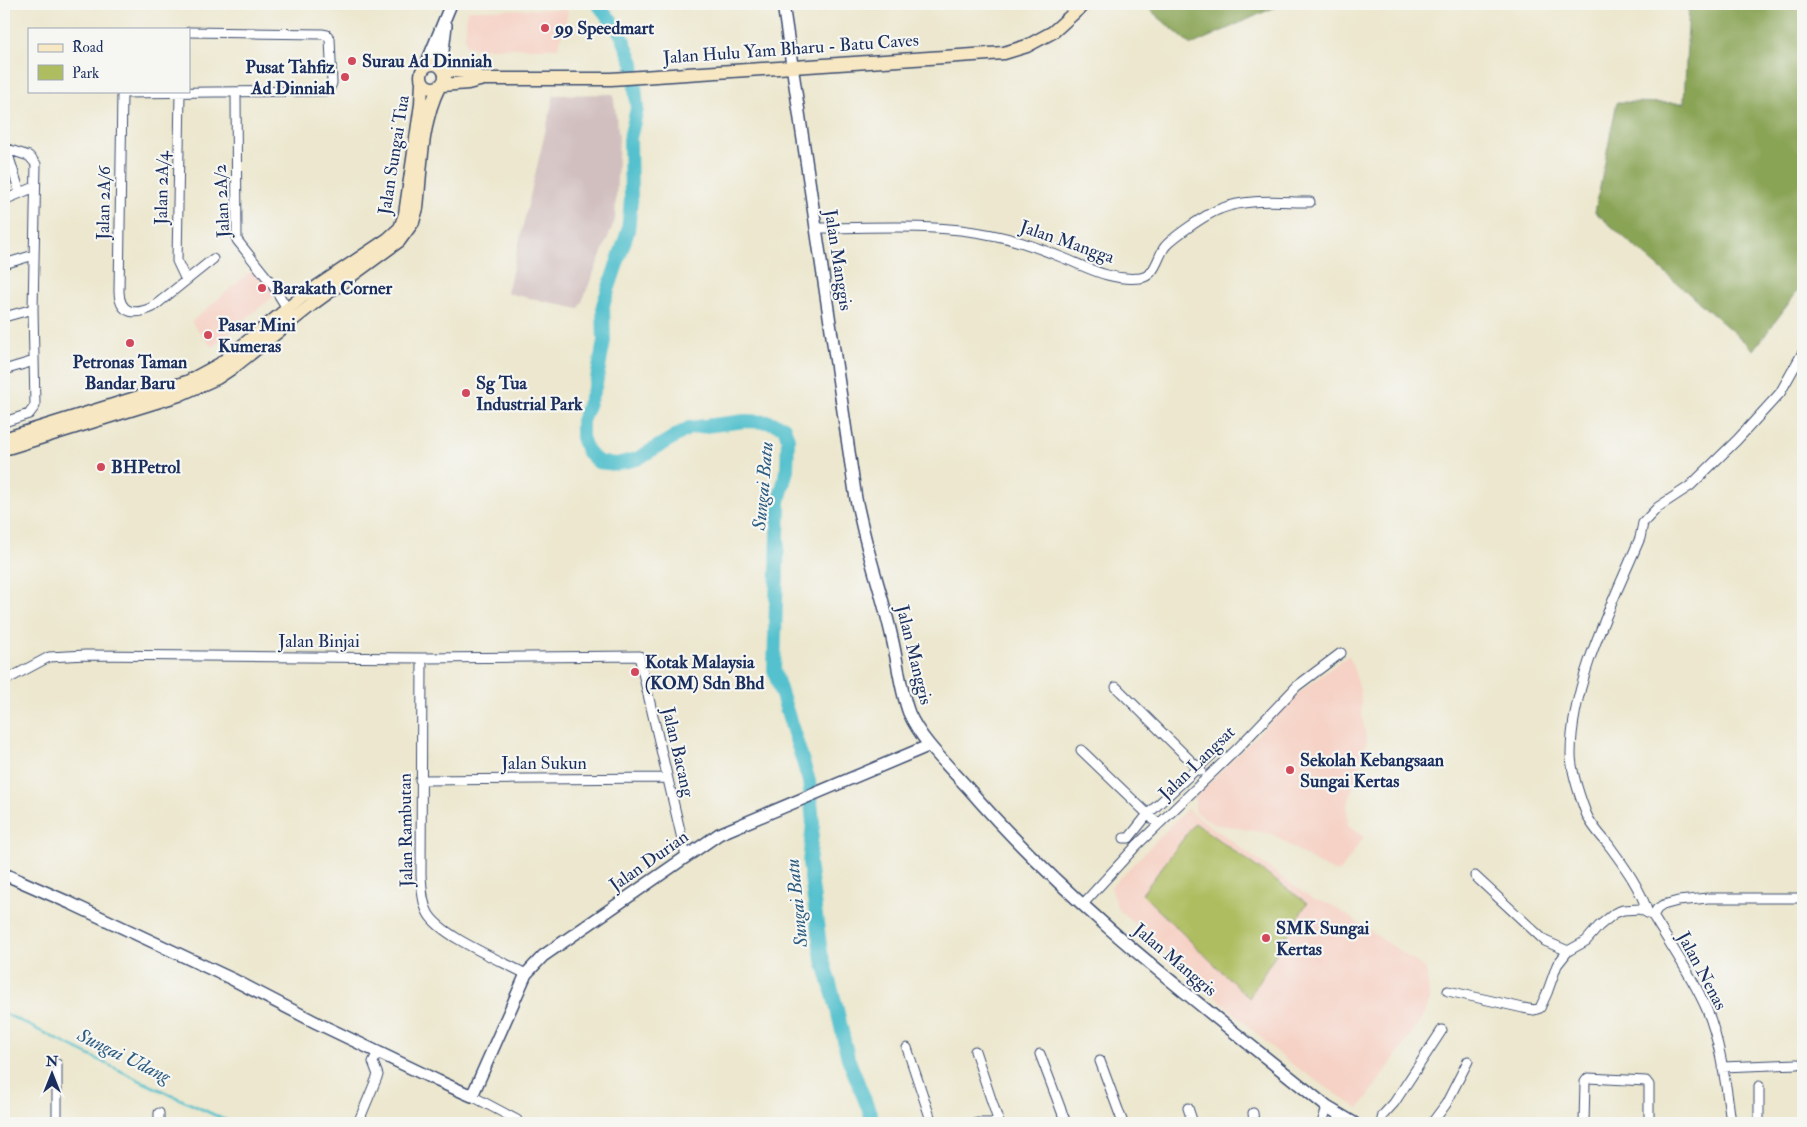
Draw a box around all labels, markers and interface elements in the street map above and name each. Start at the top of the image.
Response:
place label: 99 Speedmart [553,17,654,40]
marker: 99 Speedmart [539,22,551,34]
legend [28,28,190,92]
street label: Jalan Hulu Yam Bharu - Batu Caves [661,29,920,69]
text: Road [72,38,104,57]
place label: Surau Ad Dinniah [362,50,493,73]
marker: Surau Ad Dinniah [346,55,358,67]
place label: Pusat Tahfiz Ad Dinniah [245,56,336,100]
text: Park [72,64,99,83]
marker: Pusat Tahfiz Ad Dinniah [339,71,351,83]
street label: Jalan Sungai Tua [373,93,415,218]
street label: Jalan 2A/4 [150,150,174,226]
street label: Jalan 2A/2 [209,164,235,239]
street label: Jalan 2A/6 [92,165,116,241]
street label: Jalan Manggis [819,207,857,312]
street label: Jalan Mangga [1016,215,1118,269]
place label: Barakath Corner [272,277,393,300]
marker: Barakath Corner [256,282,268,294]
place label: Pasar Mini Kumeras [218,314,296,358]
marker: Pasar Mini Kumeras [202,329,214,341]
marker: Petronas Taman Bandar Baru [124,337,136,349]
place label: Petronas Taman Bandar Baru [73,351,188,395]
place label: Sg Tua Industrial Park [476,372,583,416]
marker: Sg Tua Industrial Park [460,387,472,399]
water label: Sungai Batu [747,441,779,532]
place label: BHPetrol [111,456,181,479]
marker: BHPetrol [95,461,107,473]
street label: Jalan Manggis [890,602,938,707]
street label: Jalan Binjai [277,630,360,653]
place label: Kotak Malaysia (KOM) Sdn Bhd [645,651,765,695]
marker: Kotak Malaysia (KOM) Sdn Bhd [629,666,641,678]
street label: Jalan Bacang [656,704,700,800]
street label: Jalan Langsat [1153,721,1240,806]
place label: Sekolah Kebangsaan Sungai Kertas [1300,749,1445,793]
street label: Jalan Sukun [500,752,587,775]
marker: Sekolah Kebangsaan Sungai Kertas [1284,764,1296,776]
street label: Jalan Rambutan [394,773,419,888]
street label: Jalan Durian [604,825,693,897]
water label: Sungai Batu [780,858,814,949]
place label: SMK Sungai Kertas [1276,917,1370,961]
street label: Jalan Manggis [1128,918,1221,1002]
street label: Jalan Nenas [1671,927,1732,1014]
marker: SMK Sungai Kertas [1260,932,1272,944]
water label: Sungai Udang [73,1023,175,1089]
north arrow [28,1050,78,1100]
text: N [45,1053,59,1070]

